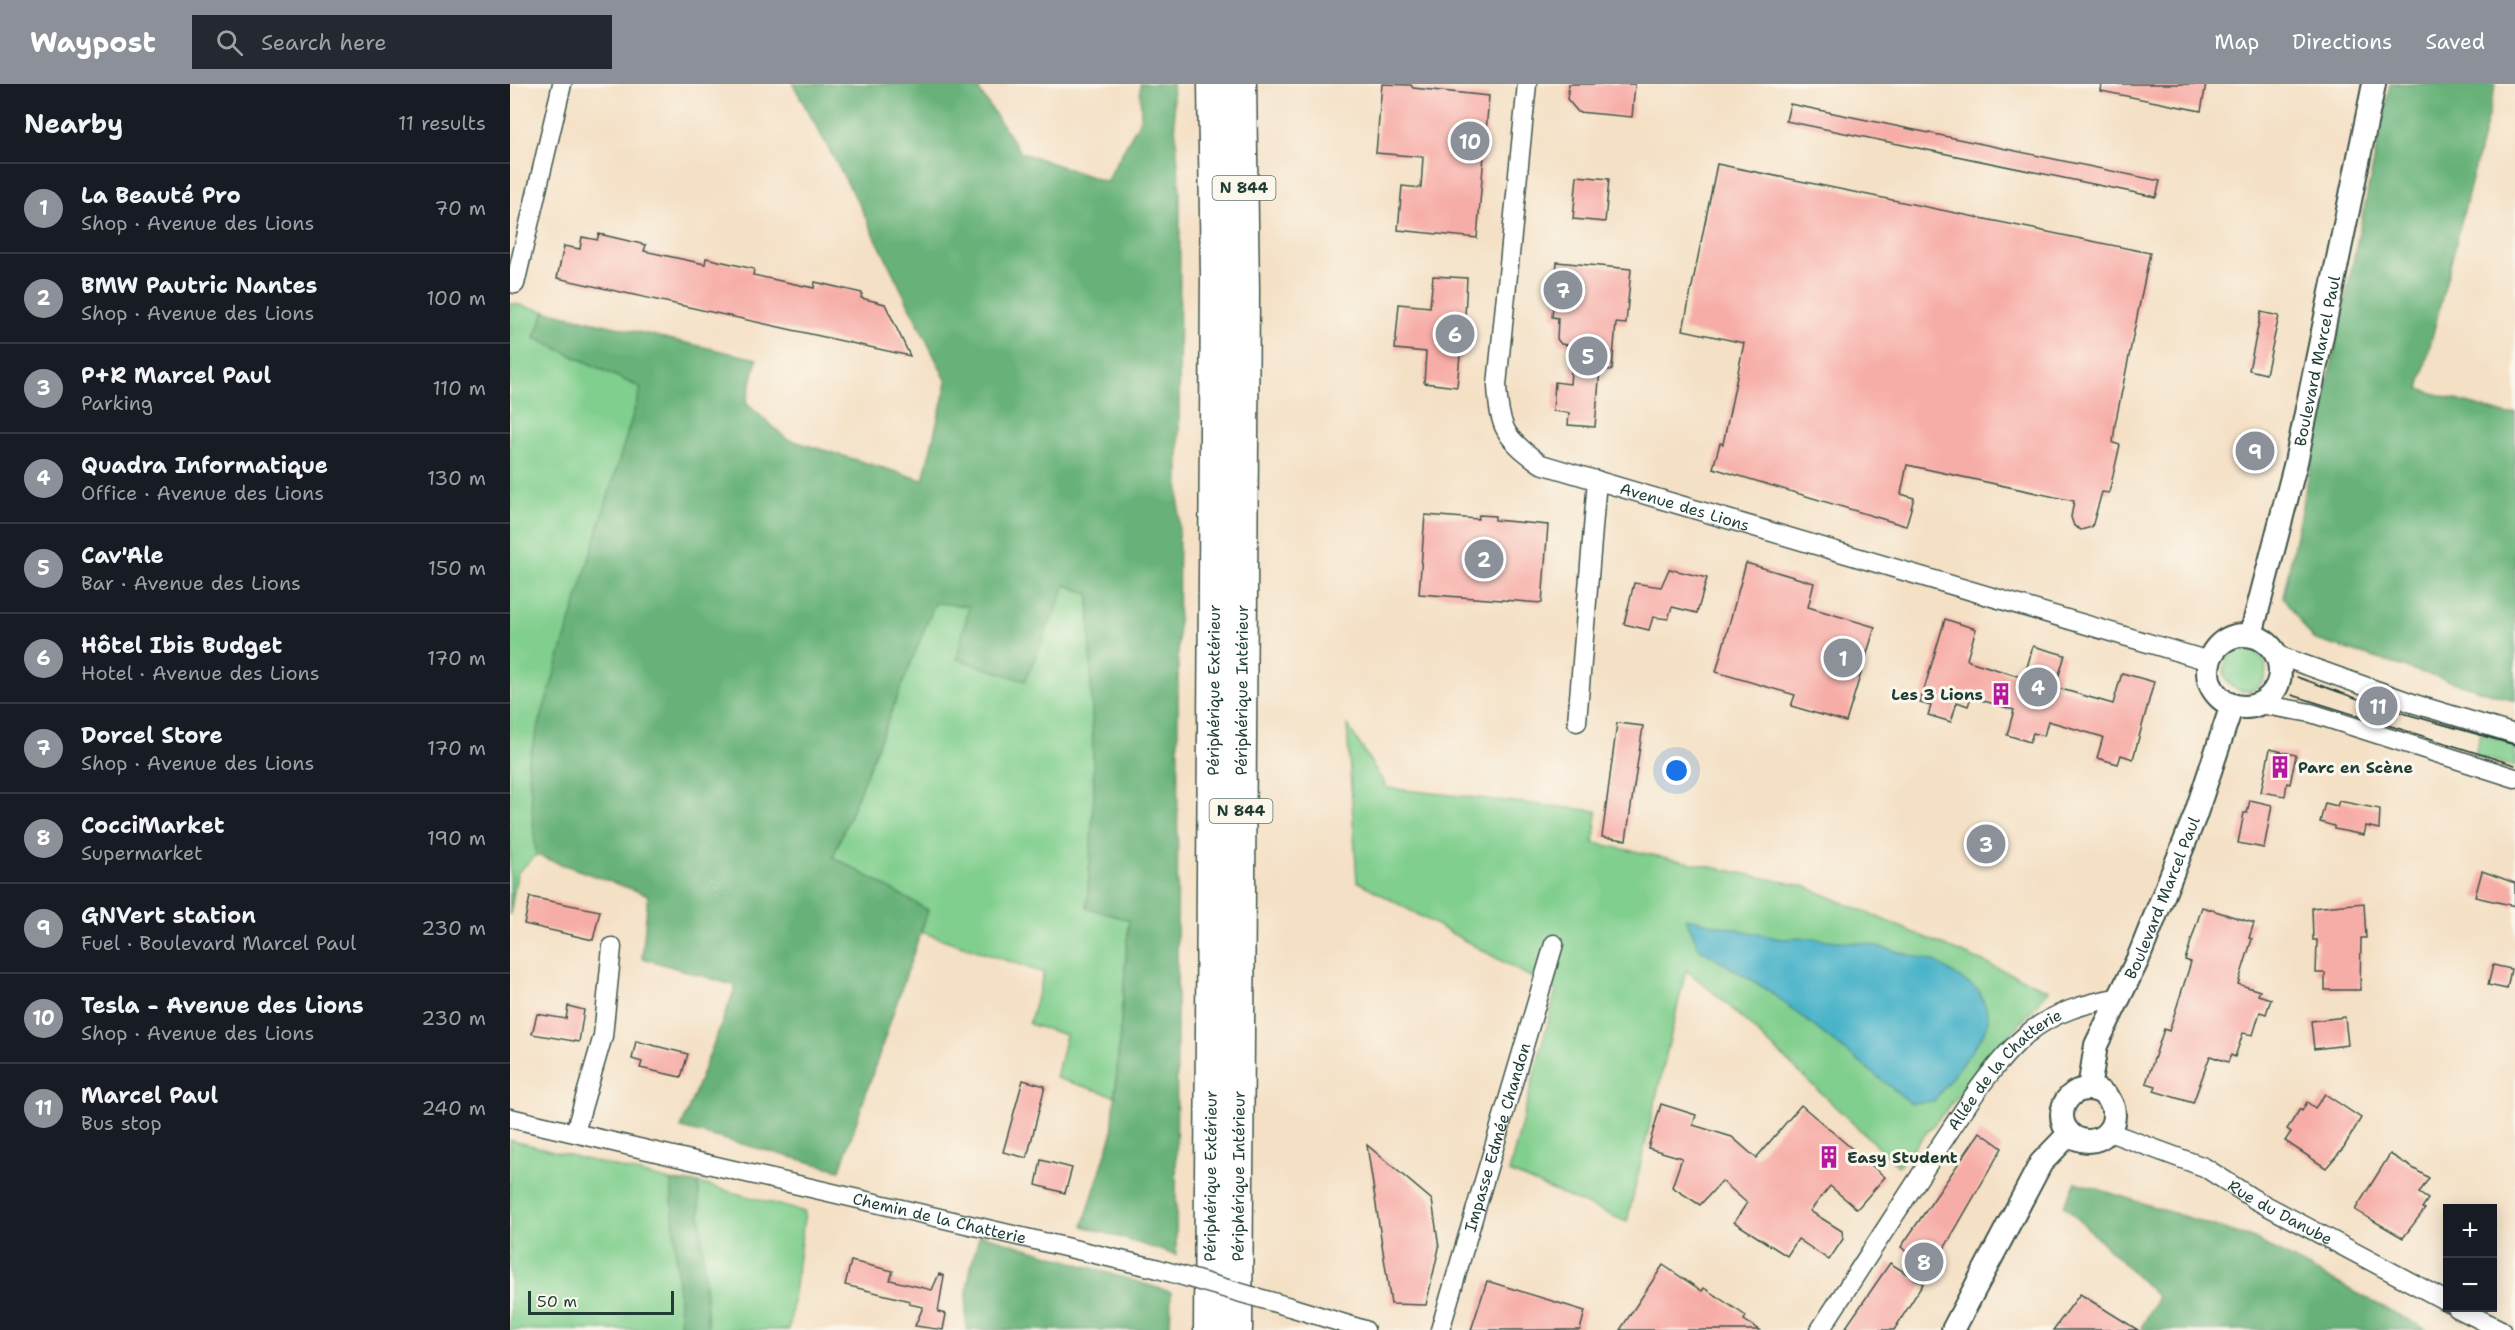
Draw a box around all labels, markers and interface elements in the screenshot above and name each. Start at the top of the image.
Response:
search box [192,15,612,69]
text: Waypost [30,23,156,61]
icon: search [213,26,246,59]
text: Search here [261,28,387,57]
text: Map [2214,28,2259,56]
text: Directions [2292,28,2392,56]
text: Saved [2425,28,2485,56]
text: Nearby [24,106,123,141]
text: 11 results [398,110,486,136]
pin: 10 [1450,118,1490,164]
road number: N 844 [1212,176,1276,200]
text: La Beauté Pro [81,181,241,210]
text: 1 [39,195,48,221]
text: 70 m [434,195,486,221]
text: Shop · Avenue des Lions [81,210,314,236]
pin: 7 [1544,268,1582,312]
text: BMW Pautric Nantes [81,271,317,300]
street label: Boulevard Marcel Paul [2289,274,2345,448]
text: 2 [37,285,51,311]
text: 100 m [426,285,486,311]
text: Shop · Avenue des Lions [81,300,314,326]
pin: 6 [1436,312,1474,356]
pin: 5 [1568,334,1608,378]
text: P+R Marcel Paul [81,361,271,390]
text: 3 [37,375,51,401]
text: 110 m [432,375,486,401]
text: Parking [81,390,153,416]
pin: 9 [2236,428,2274,473]
text: Quadra Informatique [81,451,328,480]
text: 4 [37,465,51,491]
text: 130 m [427,465,486,491]
street label: Avenue des Lions [1618,477,1752,535]
text: Office · Avenue des Lions [81,480,324,506]
pin: 2 [1464,536,1504,582]
text: Cav'Ale [81,541,164,570]
text: 5 [37,555,50,581]
text: 150 m [428,555,486,581]
text: Bar · Avenue des Lions [81,570,301,596]
street label: Périphérique Extérieur [1202,604,1224,776]
street label: Périphérique Intérieur [1230,604,1252,776]
text: Hôtel Ibis Budget [81,631,282,660]
pin: 1 [1824,636,1862,680]
text: 6 [37,645,51,671]
text: 170 m [427,645,486,671]
text: Hotel · Avenue des Lions [81,660,320,686]
pin: 4 [2018,664,2057,710]
building icon: Les 3 Lions [1988,681,2014,707]
place label: Les 3 Lions [1891,684,1983,705]
pin: 11 [2358,684,2398,728]
text: Dorcel Store [81,721,223,750]
text: 7 [37,735,51,761]
text: 170 m [427,735,486,761]
text: Shop · Avenue des Lions [81,750,314,776]
building icon: Parc en Scène [2267,754,2293,780]
your location [1662,756,1691,785]
place label: Parc en Scène [2298,757,2413,778]
road number: N 844 [1210,799,1272,823]
text: CocciMarket [81,811,225,840]
street label: Boulevard Marcel Paul [2119,813,2204,983]
pin: 3 [1966,822,2006,867]
text: 8 [37,825,51,851]
text: 190 m [427,825,486,851]
text: Supermarket [81,840,203,866]
text: GNVert station [81,901,256,930]
text: 9 [37,915,51,941]
text: 230 m [421,915,486,941]
text: Fuel · Boulevard Marcel Paul [81,930,356,956]
text: Tesla - Avenue des Lions [81,991,364,1020]
street label: Allée de la Chatterie [1943,1004,2065,1134]
text: 10 [32,1005,55,1031]
text: 230 m [421,1005,486,1031]
text: Shop · Avenue des Lions [81,1020,314,1046]
street label: Impasse Edmée Chandon [1459,1040,1535,1234]
text: Marcel Paul [81,1081,218,1110]
street label: Périphérique Extérieur [1199,1090,1221,1262]
street label: Périphérique Intérieur [1227,1090,1249,1262]
text: 11 [35,1095,52,1121]
text: 240 m [421,1095,486,1121]
text: Bus stop [81,1110,162,1136]
building icon: Easy Student [1816,1144,1842,1170]
place label: Easy Student [1847,1147,1958,1168]
street label: Rue du Danube [2224,1175,2336,1249]
street label: Chemin de la Chatterie [851,1188,1028,1248]
map controls [2443,1204,2497,1312]
button: + [2443,1204,2497,1258]
pin: 8 [1904,1240,1944,1284]
button: − [2443,1258,2497,1312]
scale bar [528,1288,674,1316]
text: 50 m [537,1291,577,1312]

